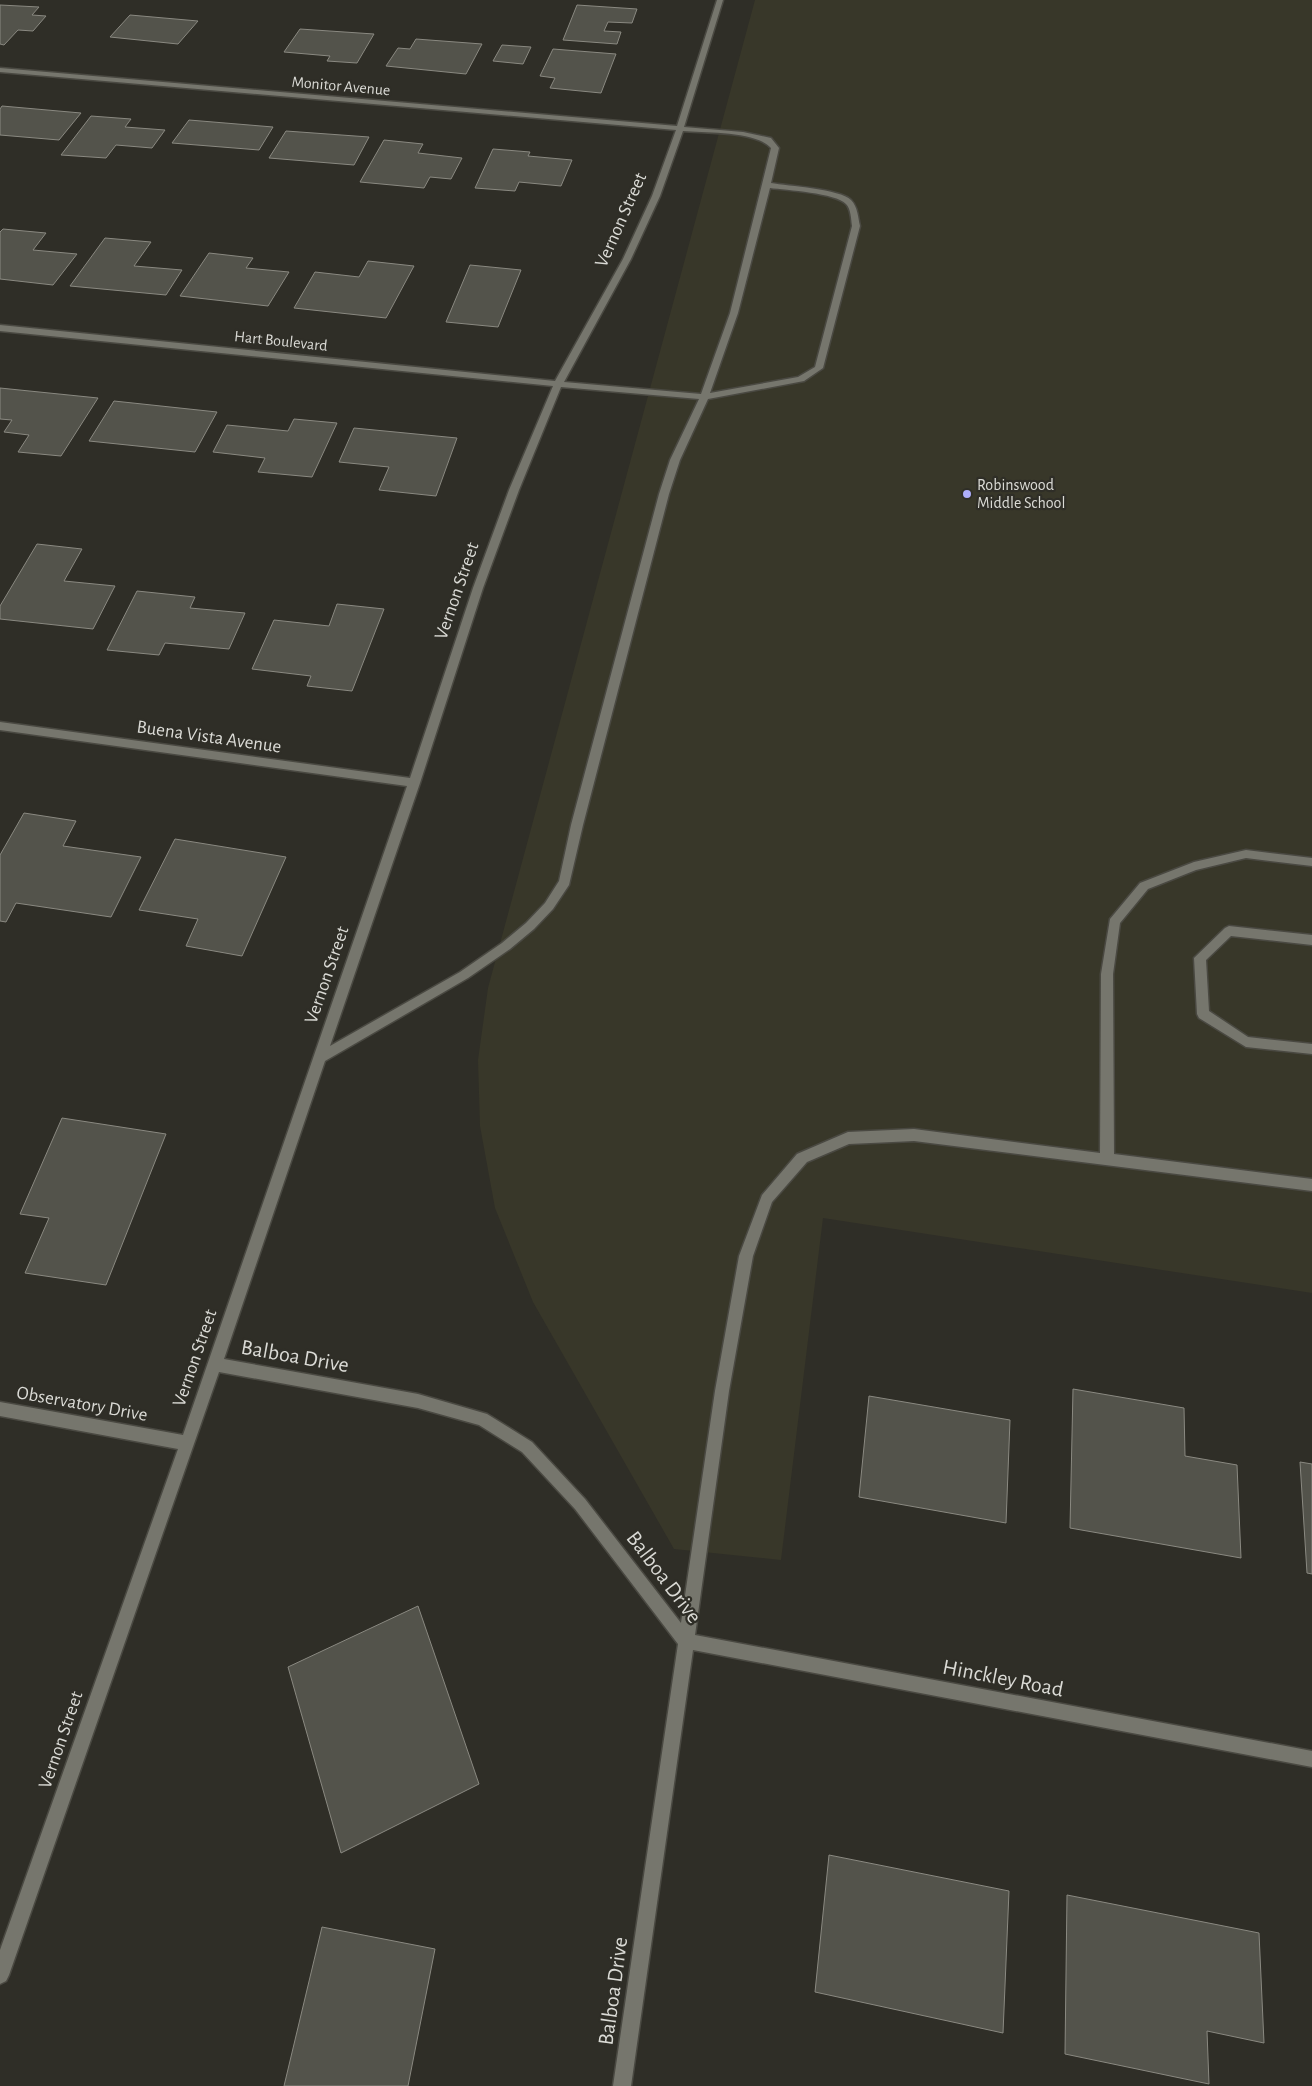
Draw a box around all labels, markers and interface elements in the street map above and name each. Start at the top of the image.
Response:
street label: Monitor Avenue [291,74,391,98]
street label: Vernon Street [592,170,650,270]
street label: Hart Boulevard [234,328,328,354]
place label: Robinswood Middle School [977,477,1065,511]
marker: Robinswood Middle School [961,488,973,500]
street label: Vernon Street [432,540,482,642]
street label: Buena Vista Avenue [135,717,283,757]
street label: Vernon Street [302,924,352,1026]
street label: Vernon Street [170,1307,220,1409]
street label: Balboa Drive [239,1336,351,1376]
street label: Observatory Drive [15,1383,149,1425]
street label: Balboa Drive [622,1527,706,1627]
street label: Hinckley Road [941,1656,1065,1700]
street label: Vernon Street [36,1689,86,1791]
street label: Balboa Drive [595,1935,631,2047]

